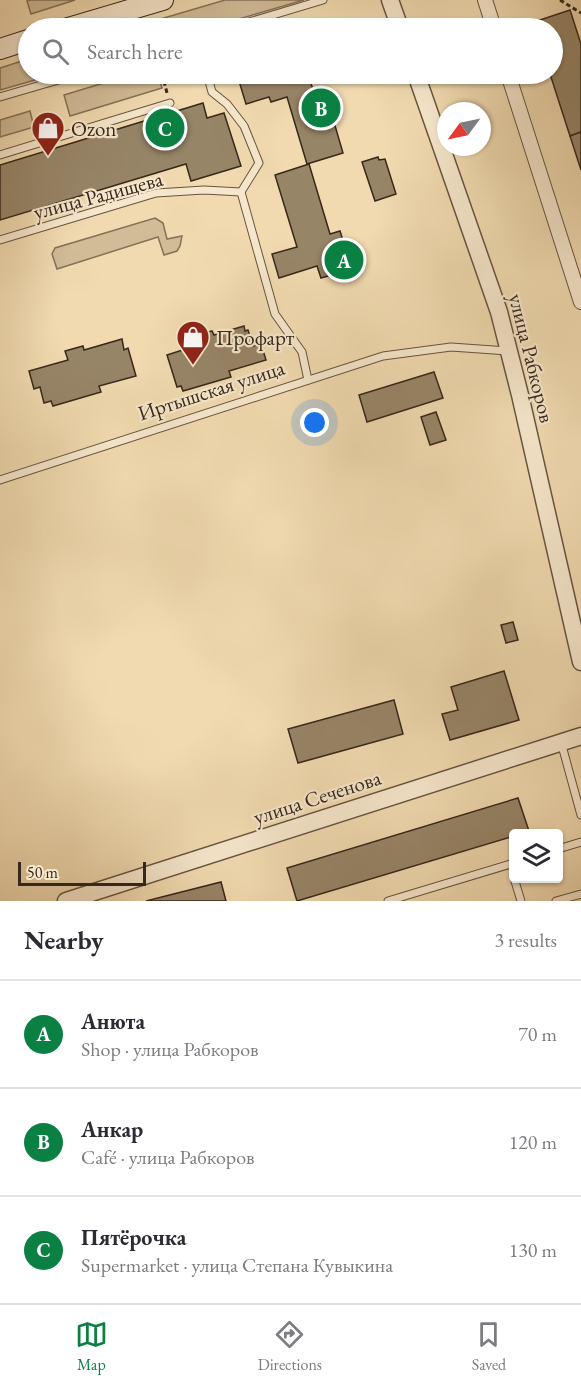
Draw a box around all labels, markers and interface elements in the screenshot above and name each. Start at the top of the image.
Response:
search box [18,18,563,84]
icon: search [39,35,72,68]
text: Search here [87,37,182,66]
pin: B [302,86,340,130]
north arrow [437,102,491,156]
pin: C [146,106,184,150]
shop icon: Ozon [30,110,66,157]
place label: Ozon [71,115,116,142]
street label: улица Радищева [30,165,166,225]
pin: A [324,238,364,282]
street label: улица Рабкоров [503,291,561,425]
shop icon: Профарт [175,319,211,366]
place label: Профарт [216,324,295,351]
street label: Иртышская улица [134,353,288,426]
your location [300,408,329,437]
street label: улица Сеченова [250,763,385,830]
map controls [509,829,563,883]
button: layers [509,829,563,883]
scale bar [18,859,146,886]
text: 50 m [27,862,58,883]
text: Nearby [24,923,104,957]
text: 3 results [494,927,557,953]
text: Анюта [81,1007,145,1036]
text: A [36,1021,51,1047]
text: 70 m [518,1021,557,1047]
text: Shop · улица Рабкоров [81,1036,259,1062]
text: Анкар [81,1115,143,1144]
text: B [37,1129,50,1155]
text: 120 m [509,1129,557,1155]
text: Café · улица Рабкоров [81,1144,255,1170]
text: Пятёрочка [81,1223,186,1252]
text: C [36,1237,51,1263]
text: 130 m [509,1237,557,1263]
text: Supermarket · улица Степана Кувыкина [81,1252,393,1278]
tab: Map [75,1318,108,1375]
tab: Directions [258,1318,322,1375]
tab: Saved [472,1318,506,1375]

